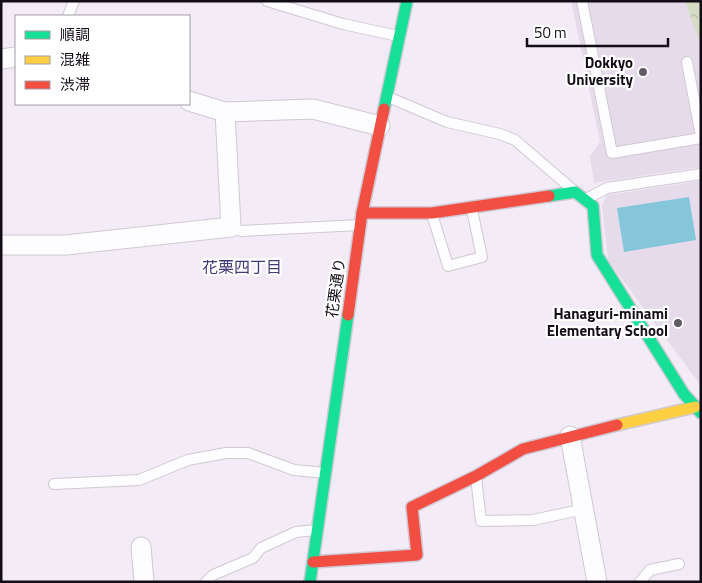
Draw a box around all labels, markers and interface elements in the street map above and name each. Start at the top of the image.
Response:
legend [15,15,190,105]
scale bar [527,15,668,47]
text: 50 m [534,21,567,44]
text: 順調 [60,23,90,46]
text: 混雑 [60,48,90,71]
place label: Dokkyo University [567,51,633,91]
marker: Dokkyo University [637,66,649,78]
text: 渋滞 [60,73,90,96]
district label: 花栗四丁目 [202,255,282,279]
street label: 花栗通り [320,257,351,319]
place label: Hanaguri-minami Elementary School [547,302,668,342]
marker: Hanaguri-minami Elementary School [672,317,684,329]

